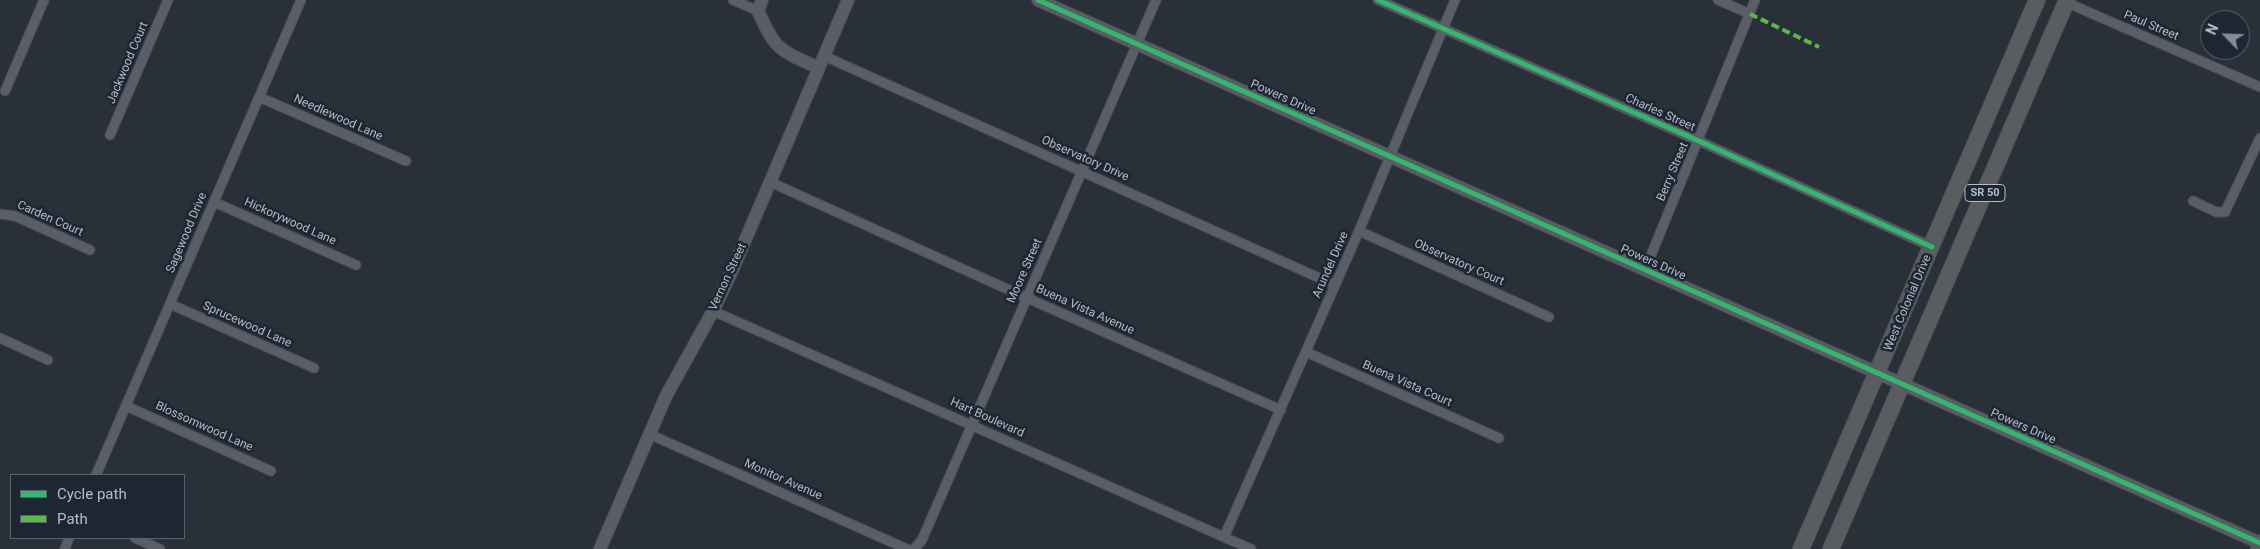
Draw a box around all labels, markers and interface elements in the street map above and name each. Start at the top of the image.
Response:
street label: Paul Street [2121,8,2181,44]
north arrow [2200,10,2250,60]
street label: Jackwood Court [104,20,152,106]
text: N [2203,22,2222,37]
street label: Powers Drive [1248,77,1318,119]
street label: Charles Street [1623,91,1697,135]
street label: Needlewood Lane [291,92,385,144]
street label: Observatory Drive [1039,133,1131,185]
street label: Berry Street [1654,140,1692,204]
road number: SR 50 [1965,184,2005,202]
street label: Sagewood Drive [164,191,210,275]
street label: Hickorywood Lane [242,195,338,249]
street label: Carden Court [15,198,85,240]
street label: Arundel Drive [1310,230,1352,300]
street label: Moore Street [1004,237,1046,305]
street label: Observatory Court [1412,237,1506,289]
street label: Vernon Street [706,241,750,313]
street label: Powers Drive [1618,242,1688,284]
street label: West Colonial Drive [1881,253,1935,353]
street label: Buena Vista Avenue [1034,282,1136,338]
street label: Sprucewood Lane [200,299,294,351]
street label: Buena Vista Court [1360,358,1454,410]
street label: Hart Boulevard [948,395,1026,441]
street label: Blossomwood Lane [153,399,255,455]
street label: Powers Drive [1988,406,2058,448]
street label: Monitor Avenue [742,456,824,504]
legend [10,474,185,539]
text: Cycle path [57,485,127,503]
text: Path [57,510,88,528]

